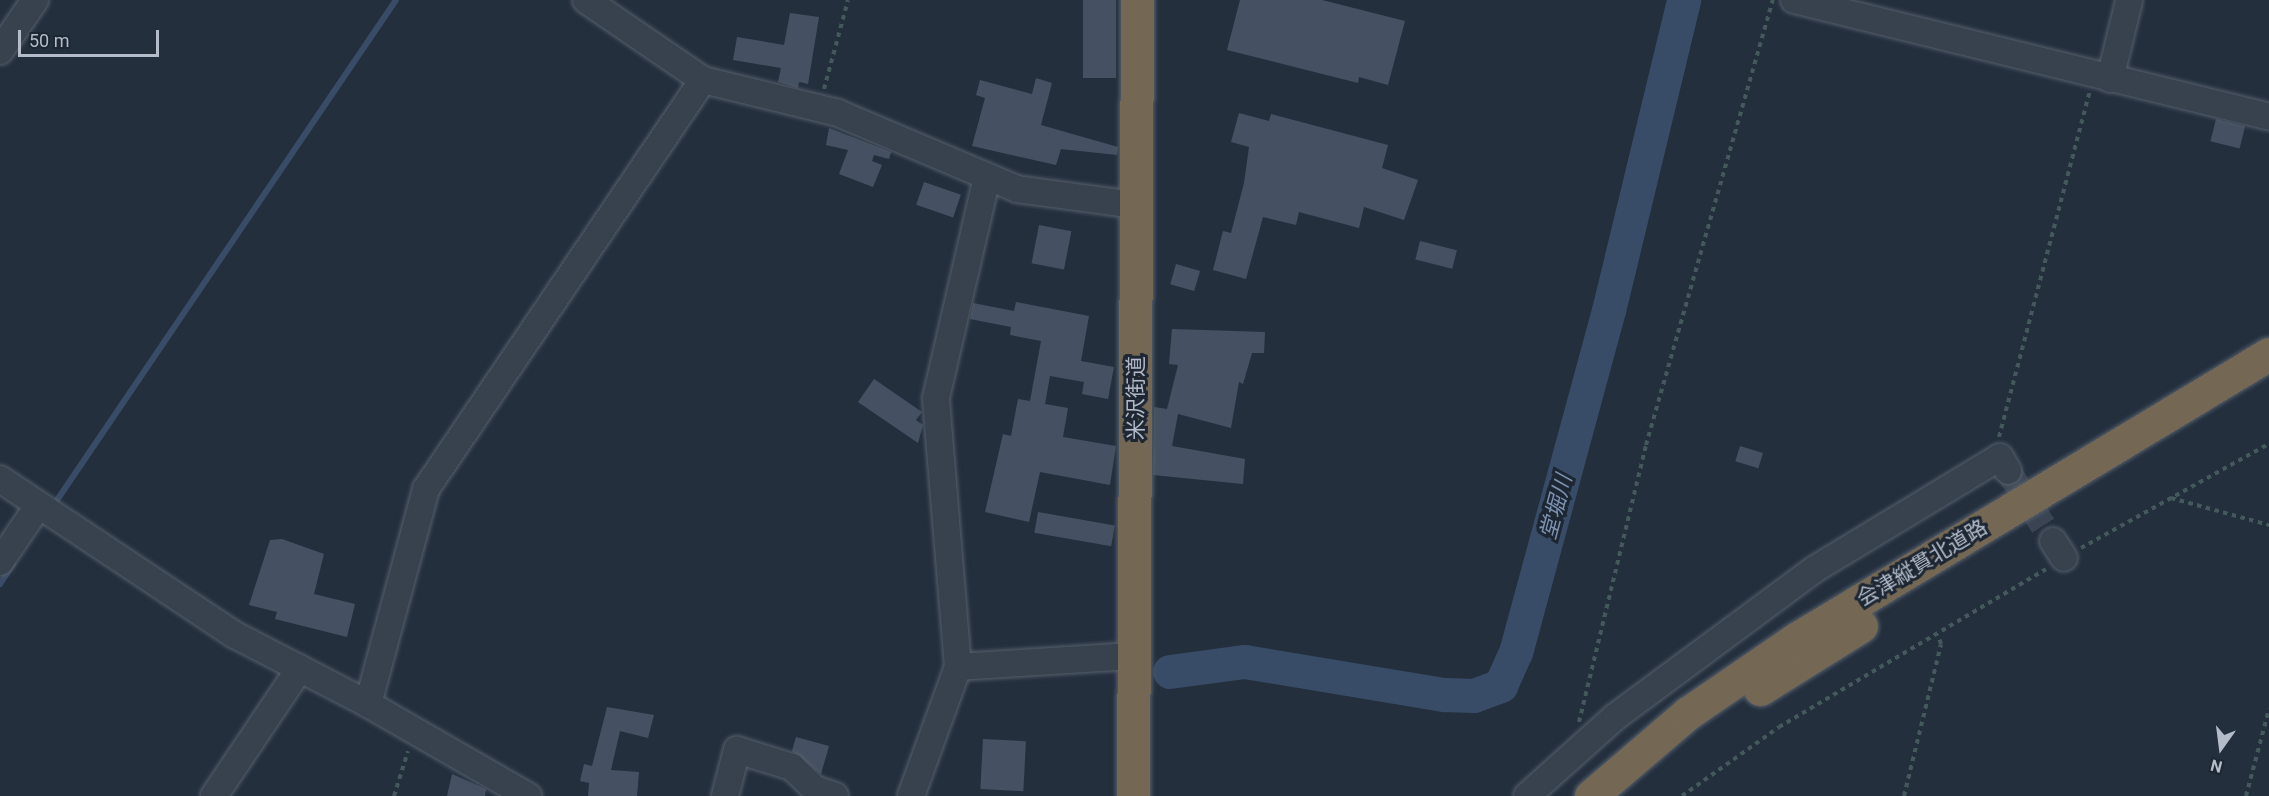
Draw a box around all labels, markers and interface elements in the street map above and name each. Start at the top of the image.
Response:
scale bar [21,18,162,56]
text: 50 m [29,30,69,51]
street label: 米沢街道 [1123,356,1149,440]
water label: 堂堀川 [1535,472,1577,542]
street label: 会津縦貫北道路 [1853,514,1991,612]
north arrow [2191,718,2251,778]
text: N [2209,755,2224,777]

